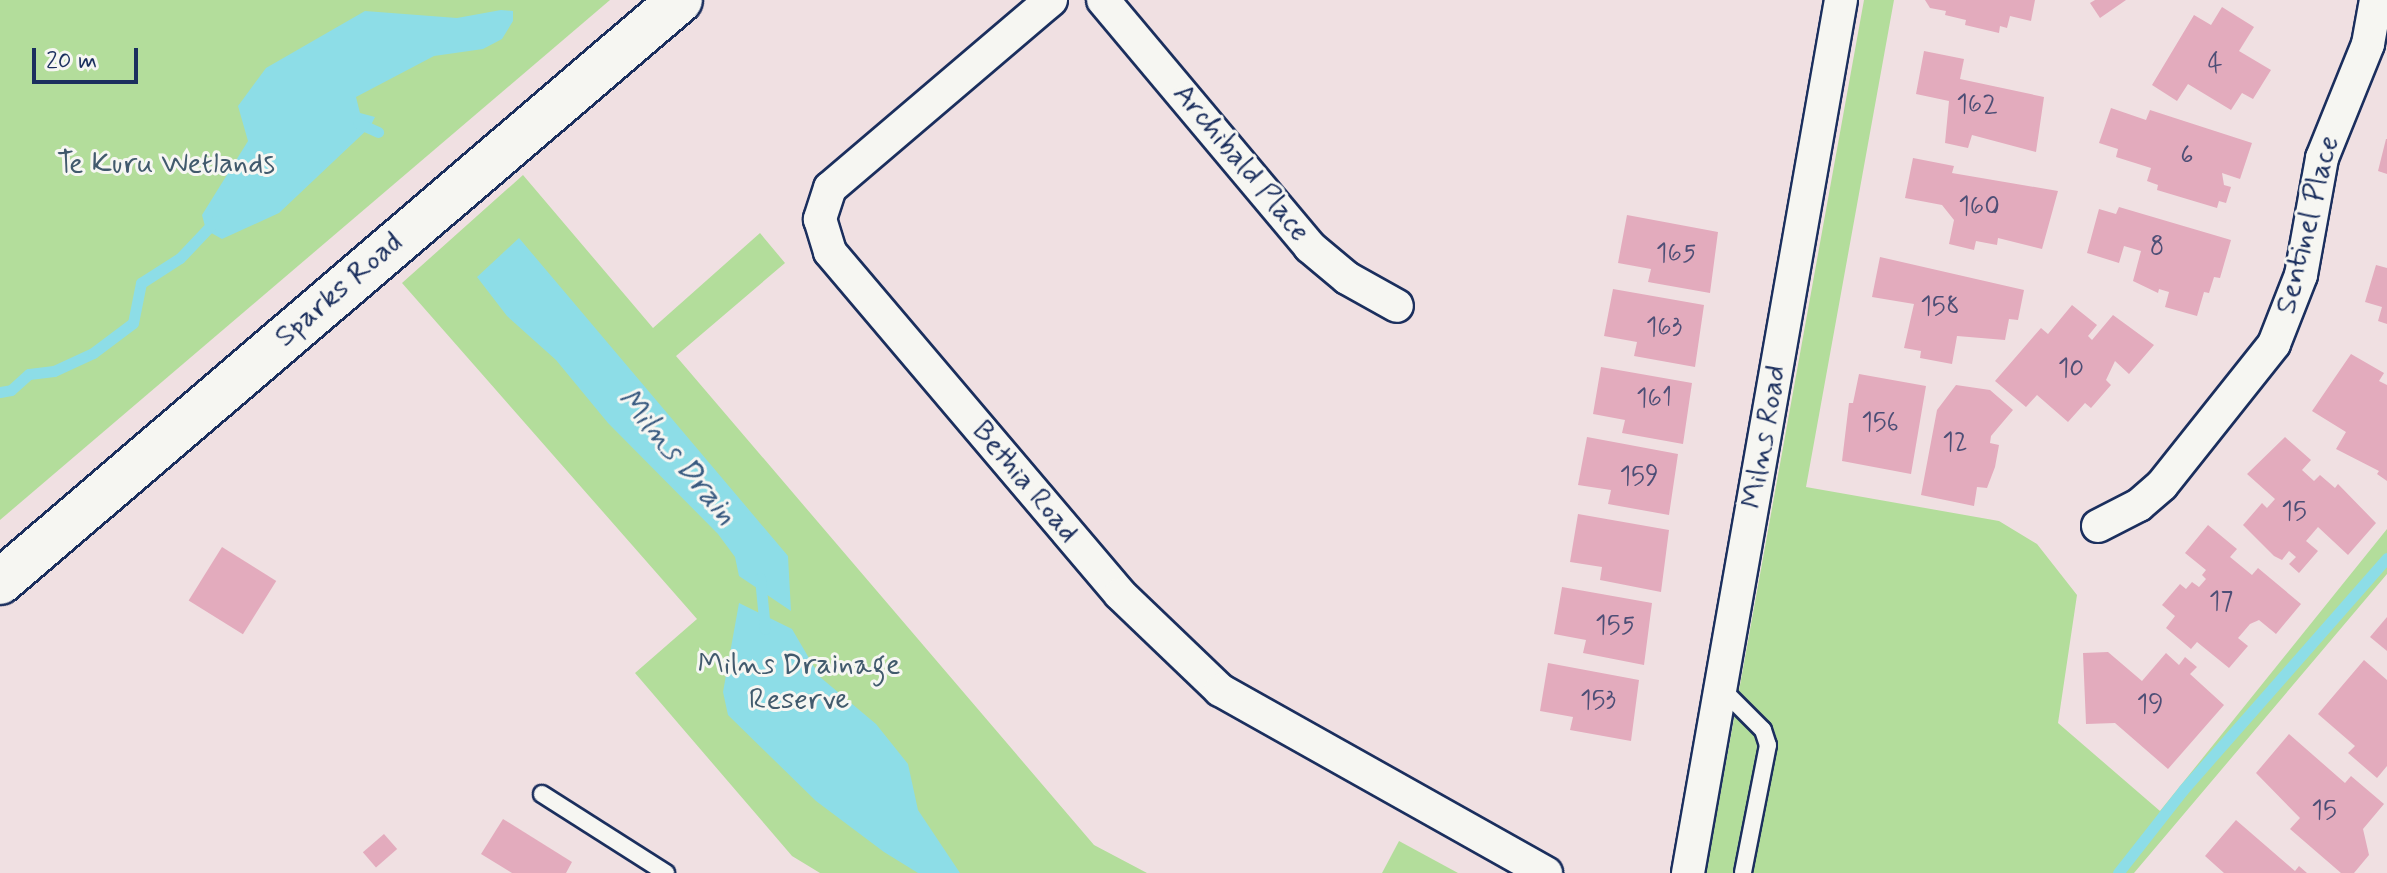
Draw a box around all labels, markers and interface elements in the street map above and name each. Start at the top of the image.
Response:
scale bar [36,32,142,82]
text: 20 m [46,46,97,77]
house number: 4 [2207,50,2223,82]
street label: Archibald Place [1165,77,1317,249]
house number: 162 [1956,90,1998,122]
street label: Sentinel Place [2269,134,2347,316]
house number: 6 [2180,141,2194,173]
park label: Te Kuru Wetlands [59,146,273,182]
house number: 160 [1958,192,2000,224]
street label: Sparks Road [268,225,410,355]
house number: 8 [2150,232,2164,264]
house number: 165 [1656,239,1696,271]
house number: 158 [1920,292,1960,324]
house number: 163 [1646,313,1682,345]
house number: 10 [2058,354,2084,386]
street label: Milns Road [1735,362,1795,512]
water label: Milns Drain [606,378,748,536]
house number: 161 [1636,384,1672,416]
house number: 156 [1861,408,1899,440]
street label: Bethia Road [963,413,1087,551]
house number: 12 [1942,428,1968,460]
house number: 159 [1619,462,1659,494]
house number: 15 [2281,497,2307,529]
house number: 17 [2209,587,2233,619]
house number: 155 [1595,611,1635,643]
park label: Milns Drainage Reserve [694,647,904,718]
house number: 153 [1580,686,1616,718]
house number: 19 [2136,690,2164,722]
house number: 15 [2311,796,2337,828]

